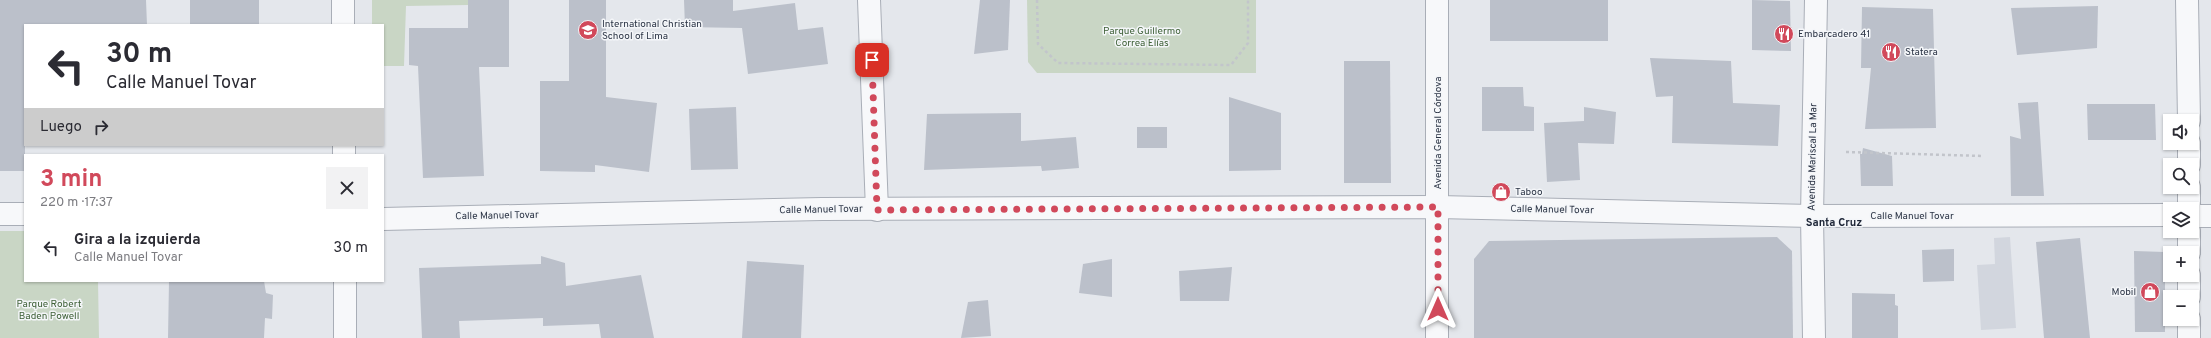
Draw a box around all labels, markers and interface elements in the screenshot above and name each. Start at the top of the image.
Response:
place label: International Christian School of Lima [602,18,702,43]
school or university icon: International Christian School of Lima [577,19,599,41]
restaurant icon: Embarcadero 41 [1773,23,1795,45]
park label: Parque Guillermo Correa Elías [1103,25,1181,50]
place label: Embarcadero 41 [1798,28,1870,41]
text: 30 m [106,37,172,73]
icon: left [40,40,92,92]
restaurant icon: Statera [1880,41,1902,63]
pin [855,43,889,77]
place label: Statera [1905,46,1938,59]
icon: arrive [861,49,883,71]
text: Calle Manuel Tovar [106,72,257,95]
street label: Avenida General Córdova [1432,77,1445,189]
street label: Avenida Mariscal La Mar [1806,103,1820,211]
map controls [2163,114,2199,326]
button: sound [2163,114,2199,150]
icon: right [90,116,112,138]
text: Luego [40,118,82,137]
button: search [2163,158,2199,194]
text: 3 min [40,165,102,195]
button: close [326,167,368,209]
shop icon: Taboo [1490,181,1512,203]
place label: Taboo [1515,186,1543,199]
text: 220 m · 17:37 [40,195,113,211]
button: layers [2163,202,2199,238]
street label: Calle Manuel Tovar [779,203,863,217]
street label: Calle Manuel Tovar [1510,203,1594,217]
street label: Calle Manuel Tovar [455,209,539,223]
street label: Calle Manuel Tovar [1870,210,1954,223]
district label: Santa Cruz [1806,216,1862,230]
text: Gira a la izquierda [74,231,201,250]
icon: left [40,237,62,259]
text: 30 m [333,239,368,258]
button: + [2163,246,2199,282]
text: Calle Manuel Tovar [74,250,183,266]
shop icon: Mobil [2139,281,2161,303]
place label: Mobil [2112,286,2136,299]
position arrow [1417,288,1459,330]
button: − [2163,290,2199,326]
park label: Parque Robert Baden Powell [16,298,82,323]

